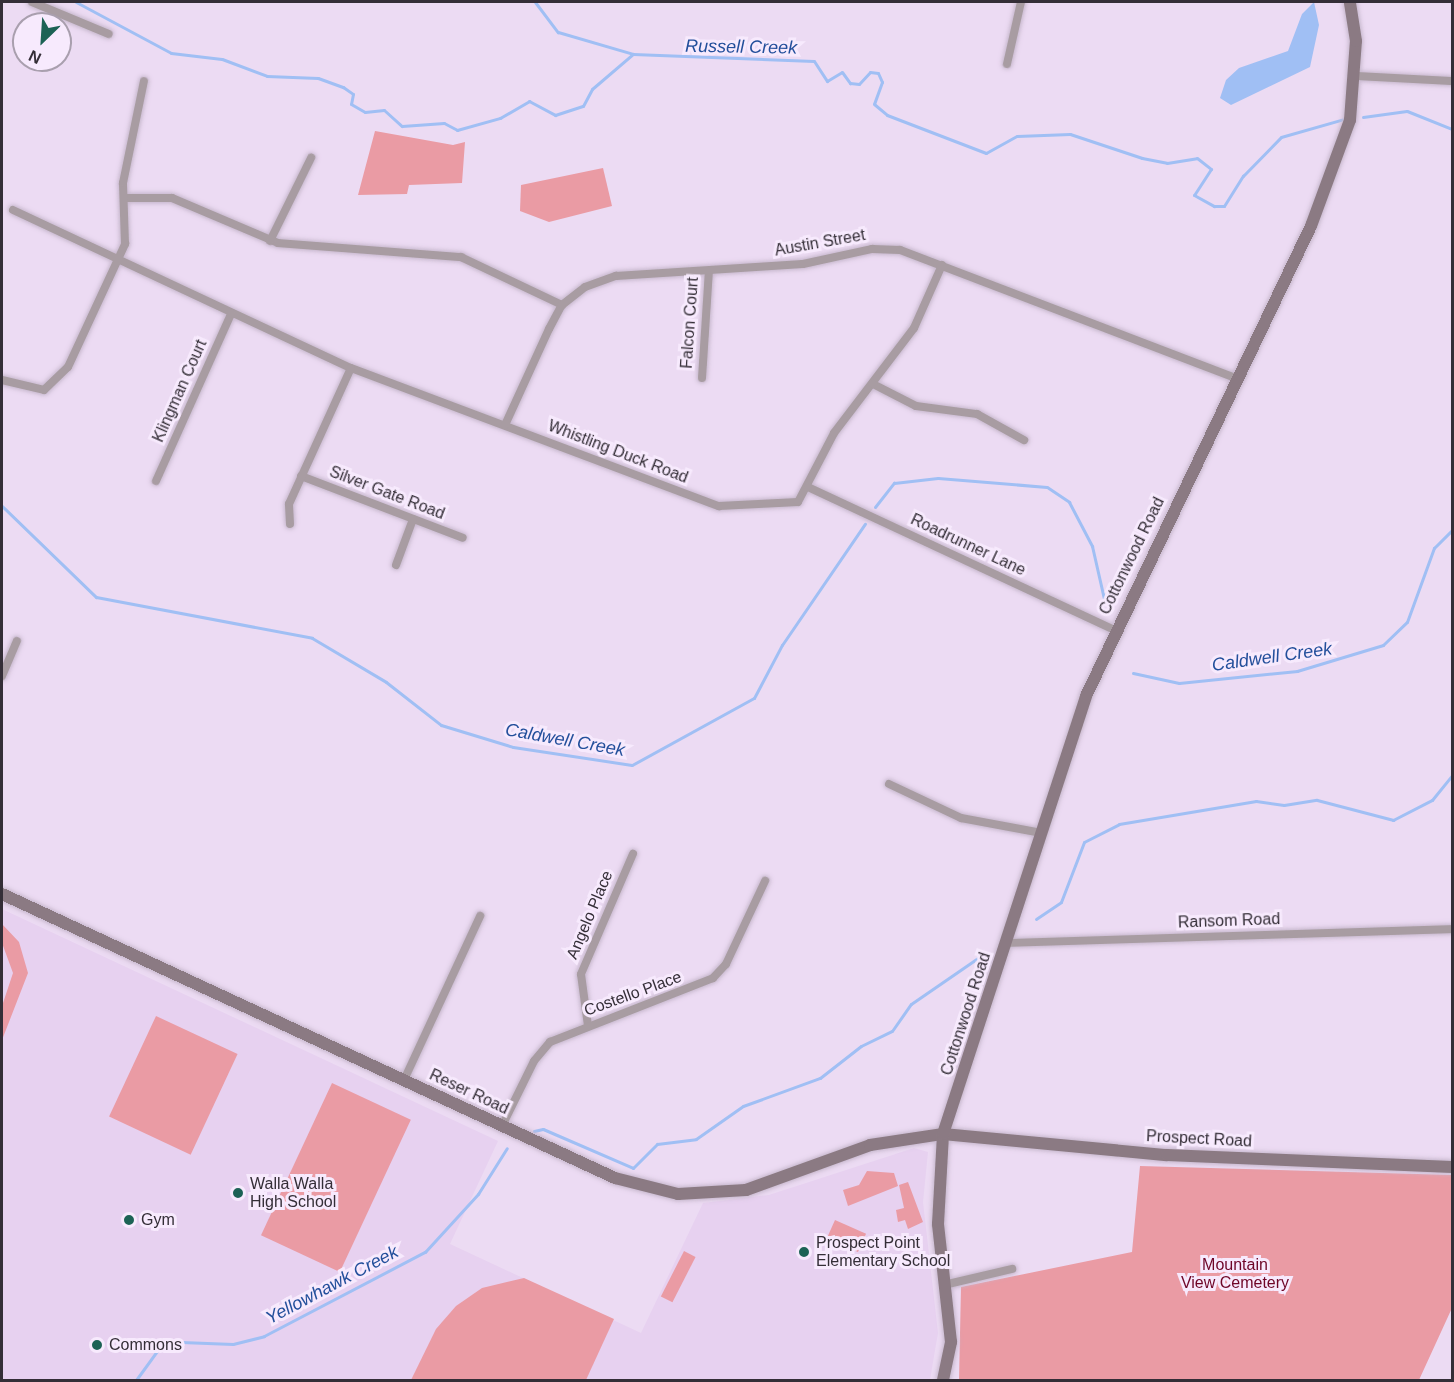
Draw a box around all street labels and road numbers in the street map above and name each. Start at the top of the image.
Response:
street label: Austin Street [773,226,867,260]
street label: Falcon Court [677,277,703,369]
street label: Klingman Court [149,337,211,445]
street label: Whistling Duck Road [545,416,691,488]
street label: Silver Gate Road [327,462,447,524]
street label: Cottonwood Road [1095,494,1169,618]
street label: Roadrunner Lane [908,510,1028,580]
street label: Angelo Place [563,868,617,962]
street label: Ransom Road [1178,910,1280,932]
street label: Cottonwood Road [937,950,995,1078]
street label: Costello Place [582,967,684,1021]
street label: Reser Road [426,1065,512,1119]
street label: Prospect Road [1146,1127,1252,1151]

